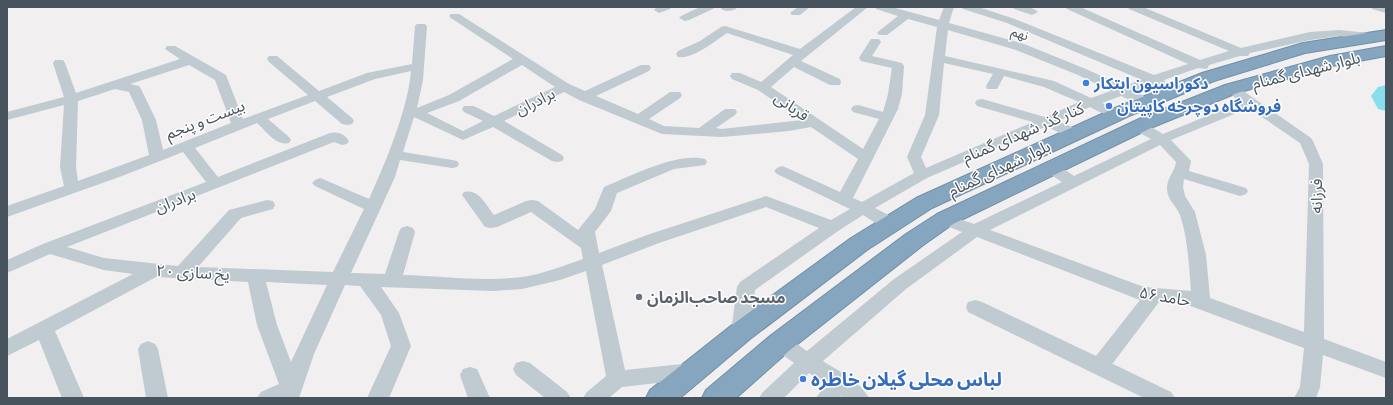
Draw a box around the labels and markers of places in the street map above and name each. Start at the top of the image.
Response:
place label: دکوراسیون ابتکار [1093,76,1209,93]
marker: دکوراسیون ابتکار [1081,78,1091,88]
place label: فروشگاه دوچرخه کاپیتان [1117,98,1281,117]
marker: فروشگاه دوچرخه کاپیتان [1104,101,1114,111]
place label: مسجد صاحب‌الزمان [647,290,786,307]
marker: مسجد صاحب‌الزمان [634,292,644,302]
place label: لباس محلی گیلان خاطره [811,369,1002,391]
marker: لباس محلی گیلان خاطره [798,374,808,384]

